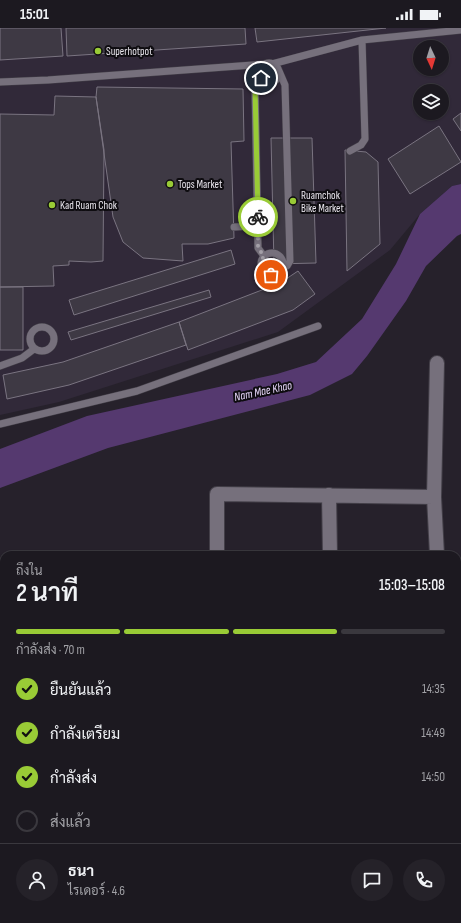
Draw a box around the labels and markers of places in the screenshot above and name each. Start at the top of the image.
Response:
place label: Superhotpot [106,45,153,58]
marker: Superhotpot [93,46,103,56]
pin [244,61,278,95]
place label: Tops Market [178,178,223,191]
marker: Tops Market [165,179,175,189]
place label: Ruamchok Bike Market [301,189,344,215]
marker: Ruamchok Bike Market [288,196,298,206]
place label: Kad Ruam Chok [60,199,118,212]
marker: Kad Ruam Chok [47,200,57,210]
pin [254,258,288,292]

